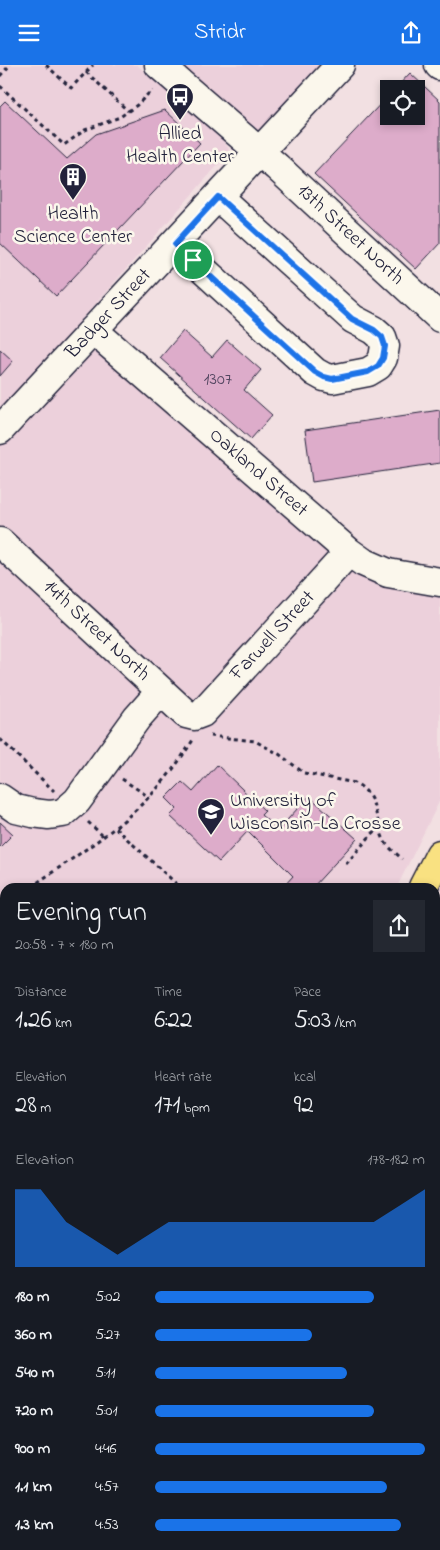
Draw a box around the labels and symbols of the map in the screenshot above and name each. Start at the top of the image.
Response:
bus stop icon: Allied Health Center [165,82,195,121]
place label: Allied Health Center [126,120,235,172]
building icon: Health Science Center [58,162,88,201]
street label: 13th Street North [290,177,410,293]
place label: Health Science Center [14,200,133,252]
pin [172,239,214,281]
street label: Badger Street [58,262,160,367]
house number: 1307 [204,367,233,393]
street label: Oakland Street [202,422,314,525]
street label: 14th Street North [36,573,156,689]
street label: Farwell Street [223,584,323,688]
place label: University of Wisconsin-La Crosse [230,787,401,839]
school or university icon: University of Wisconsin-La Crosse [196,797,226,836]

